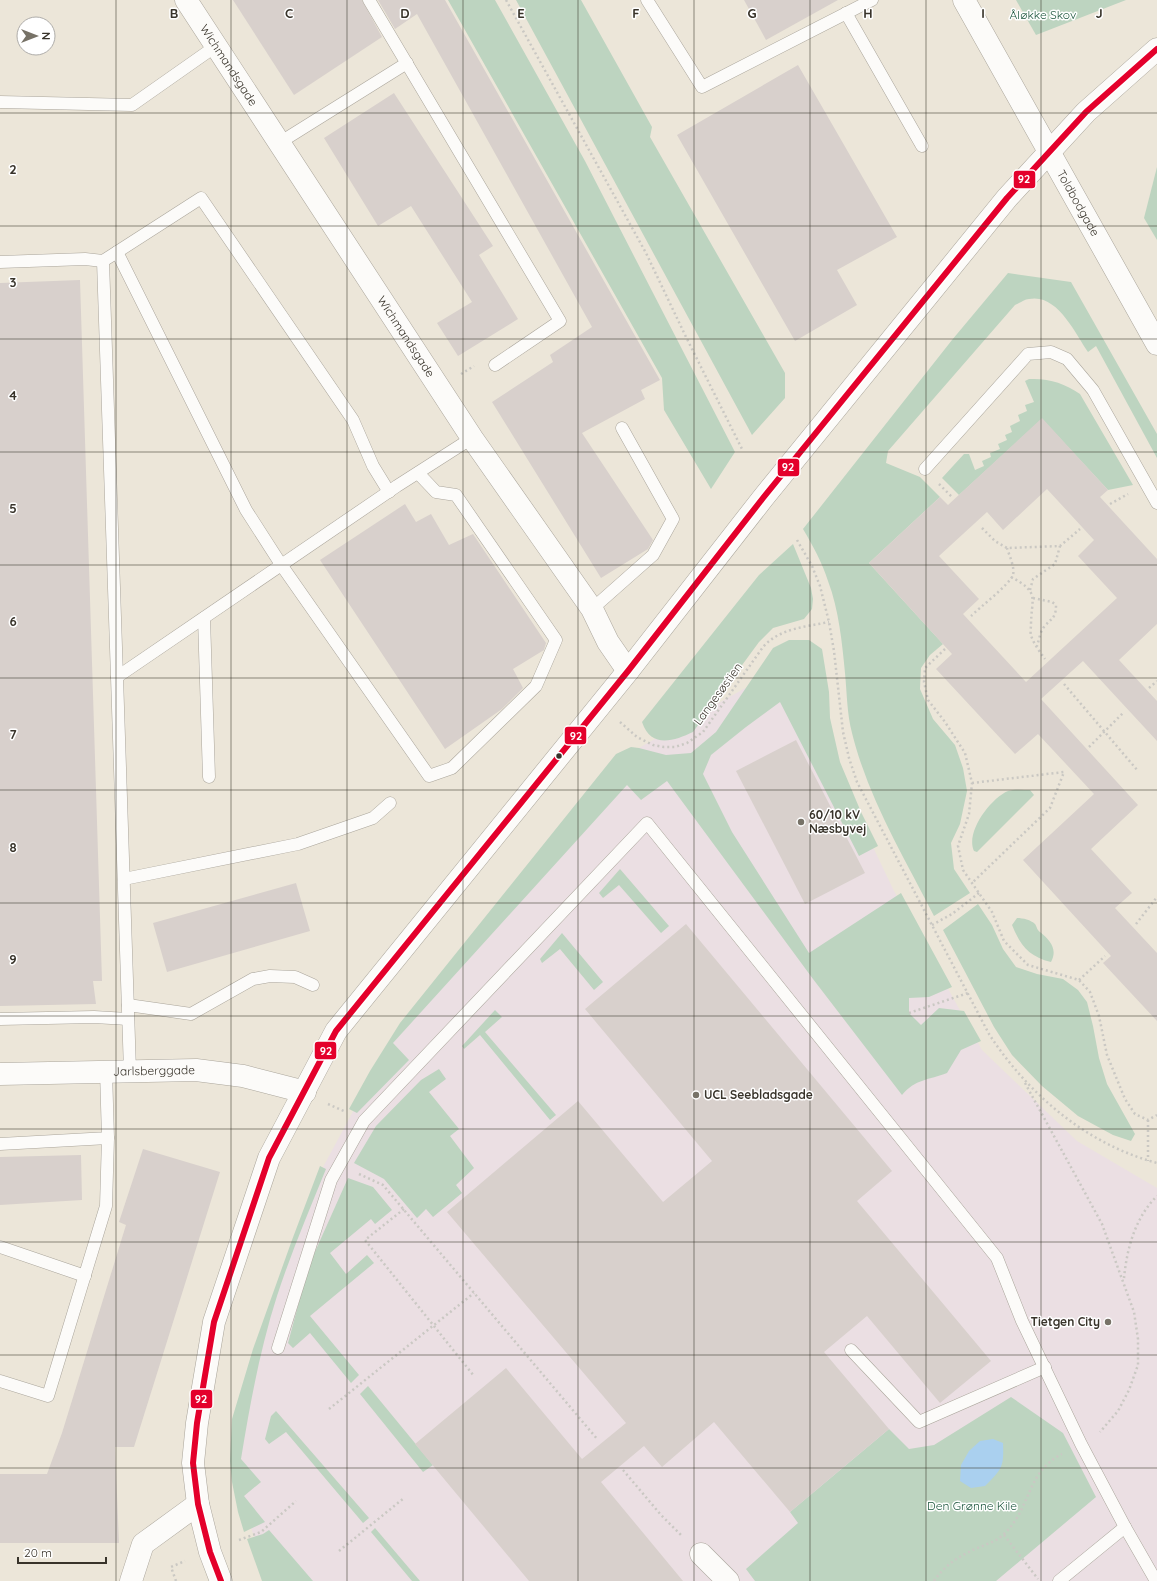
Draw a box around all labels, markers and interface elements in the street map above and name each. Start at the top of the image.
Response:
text: B [170,5,178,21]
text: C [285,5,293,21]
text: D [400,5,410,21]
text: E [517,5,525,21]
text: F [632,5,640,21]
text: G [747,5,757,21]
text: H [863,5,873,21]
text: I [981,5,985,21]
text: J [1095,5,1103,21]
park label: Åløkke Skov [1010,7,1076,22]
north arrow [16,16,56,56]
street label: Wichmandsgade [197,22,261,109]
text: N [39,32,53,40]
text: 2 [9,161,17,177]
street label: Toldbodgade [1054,167,1103,239]
line badge: 92 [1013,170,1036,189]
text: 92 [1018,172,1030,186]
text: 3 [10,274,17,290]
street label: Wichmandsgade [374,293,438,380]
text: 4 [9,387,17,403]
line badge: 92 [777,458,800,477]
text: 92 [782,460,794,474]
text: 5 [9,500,17,516]
text: 6 [9,613,17,629]
street label: Langesøstien [690,660,745,728]
text: 7 [9,726,17,742]
line badge: 92 [564,726,587,745]
text: 92 [570,729,582,743]
unlabelled marker [554,751,564,761]
place label: 60/10 kV Næsbyvej [809,807,866,836]
marker: 60/10 kV Næsbyvej [796,817,806,827]
text: 8 [9,839,17,855]
text: 9 [9,951,17,967]
line badge: 92 [314,1041,337,1060]
text: 92 [320,1044,332,1058]
street label: Jarlsberggade [113,1062,195,1079]
place label: UCL Seebladsgade [704,1087,813,1102]
marker: UCL Seebladsgade [691,1090,701,1100]
place label: Tietgen City [1030,1314,1100,1329]
marker: Tietgen City [1103,1317,1113,1327]
line badge: 92 [190,1389,213,1409]
text: 92 [195,1392,207,1406]
park label: Den Grønne Kile [927,1498,1017,1513]
scale bar [18,1539,106,1565]
text: 20 m [24,1545,52,1560]

